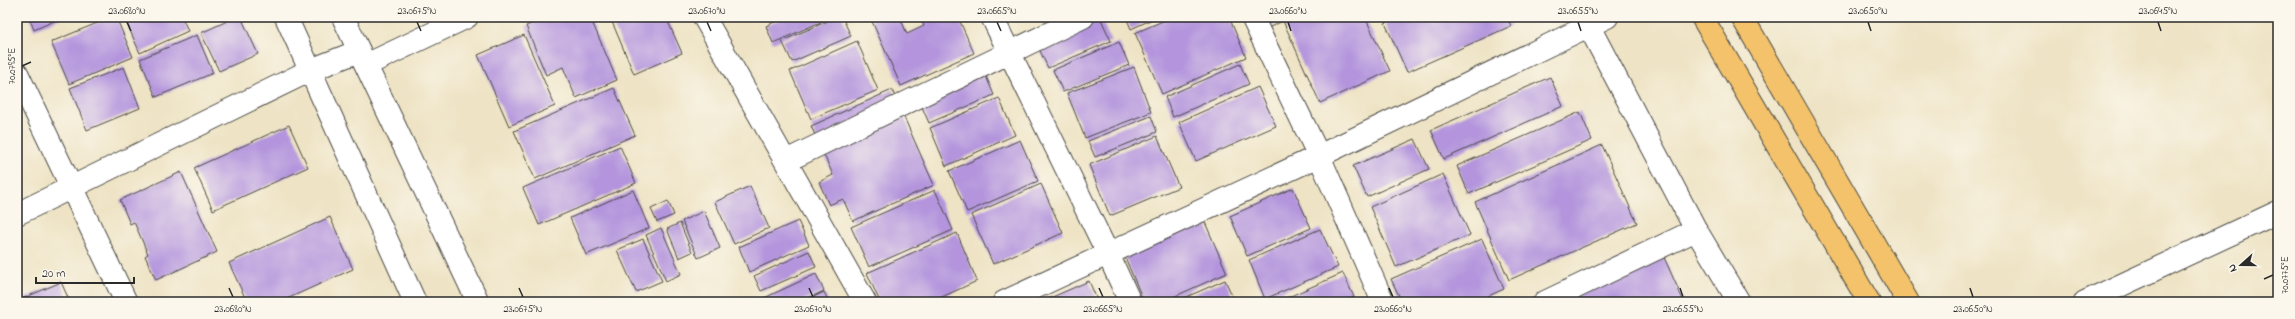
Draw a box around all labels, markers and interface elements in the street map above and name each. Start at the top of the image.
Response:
text: 23.0680°N [108,4,146,19]
text: 23.0675°N [397,4,437,19]
text: 23.0670°N [688,4,726,19]
text: 23.0665°N [977,4,1017,19]
text: 23.0660°N [1269,4,1307,19]
text: 23.0655°N [1558,4,1599,19]
text: 23.0650°N [1848,4,1888,19]
text: 23.0645°N [2138,4,2178,19]
text: 70.0795°E [5,48,20,84]
north arrow [2221,245,2261,285]
text: 70.0775°E [2278,256,2293,294]
scale bar [36,259,134,285]
text: N [2224,262,2241,275]
text: 20 m [42,265,65,283]
text: 23.0680°N [214,302,252,317]
text: 23.0675°N [503,302,543,317]
text: 23.0670°N [794,302,832,317]
text: 23.0665°N [1083,302,1123,317]
text: 23.0660°N [1374,302,1412,317]
text: 23.0655°N [1663,302,1704,317]
text: 23.0650°N [1953,302,1993,317]

